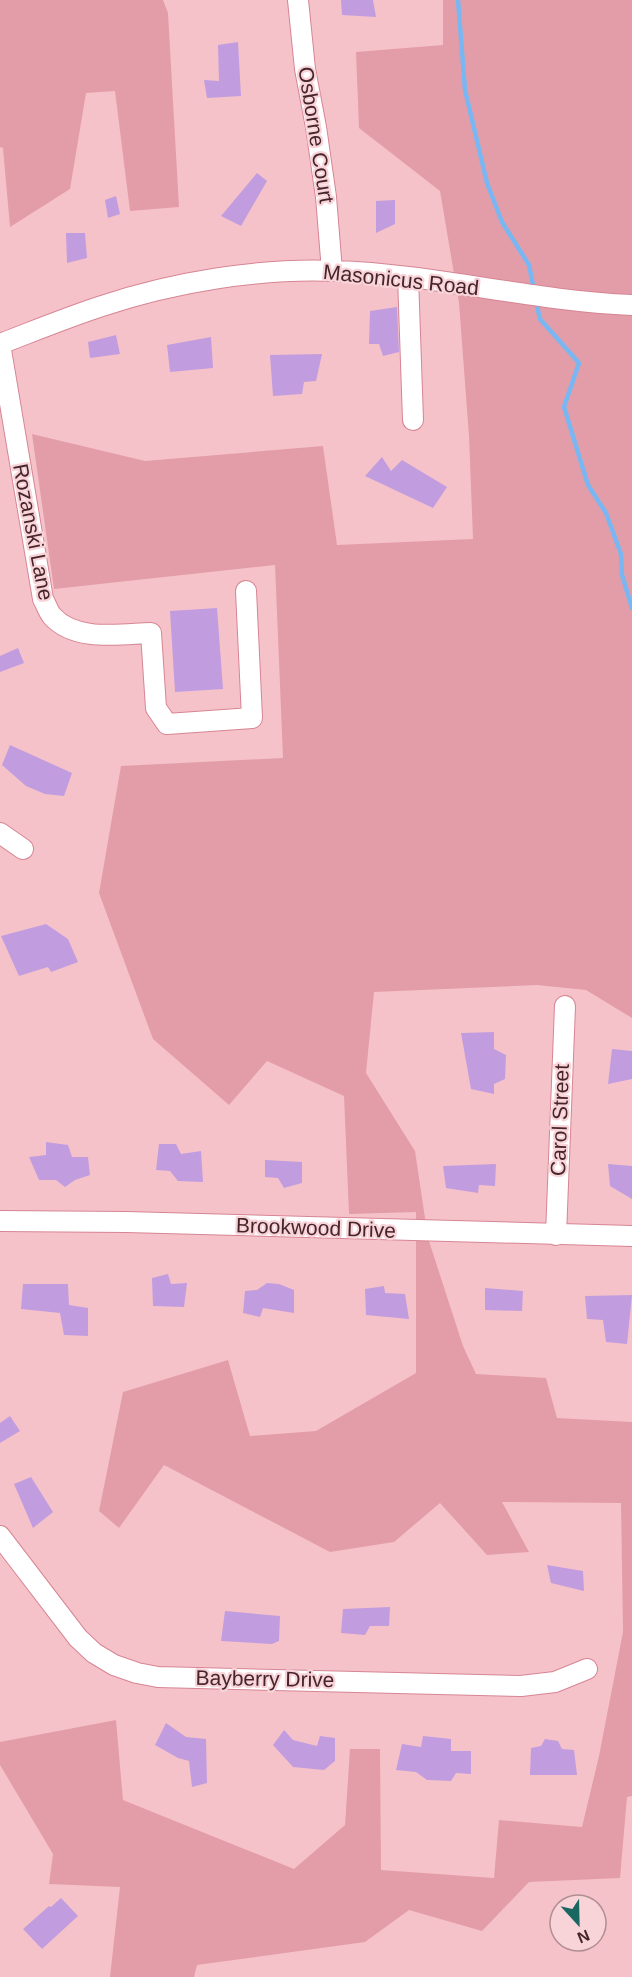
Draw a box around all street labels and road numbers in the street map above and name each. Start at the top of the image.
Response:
street label: Osborne Court [294,65,339,205]
street label: Masonicus Road [322,260,480,299]
street label: Rozanski Lane [9,462,58,602]
street label: Carol Street [546,1063,573,1176]
street label: Brookwood Drive [236,1213,396,1242]
street label: Bayberry Drive [195,1666,335,1691]

